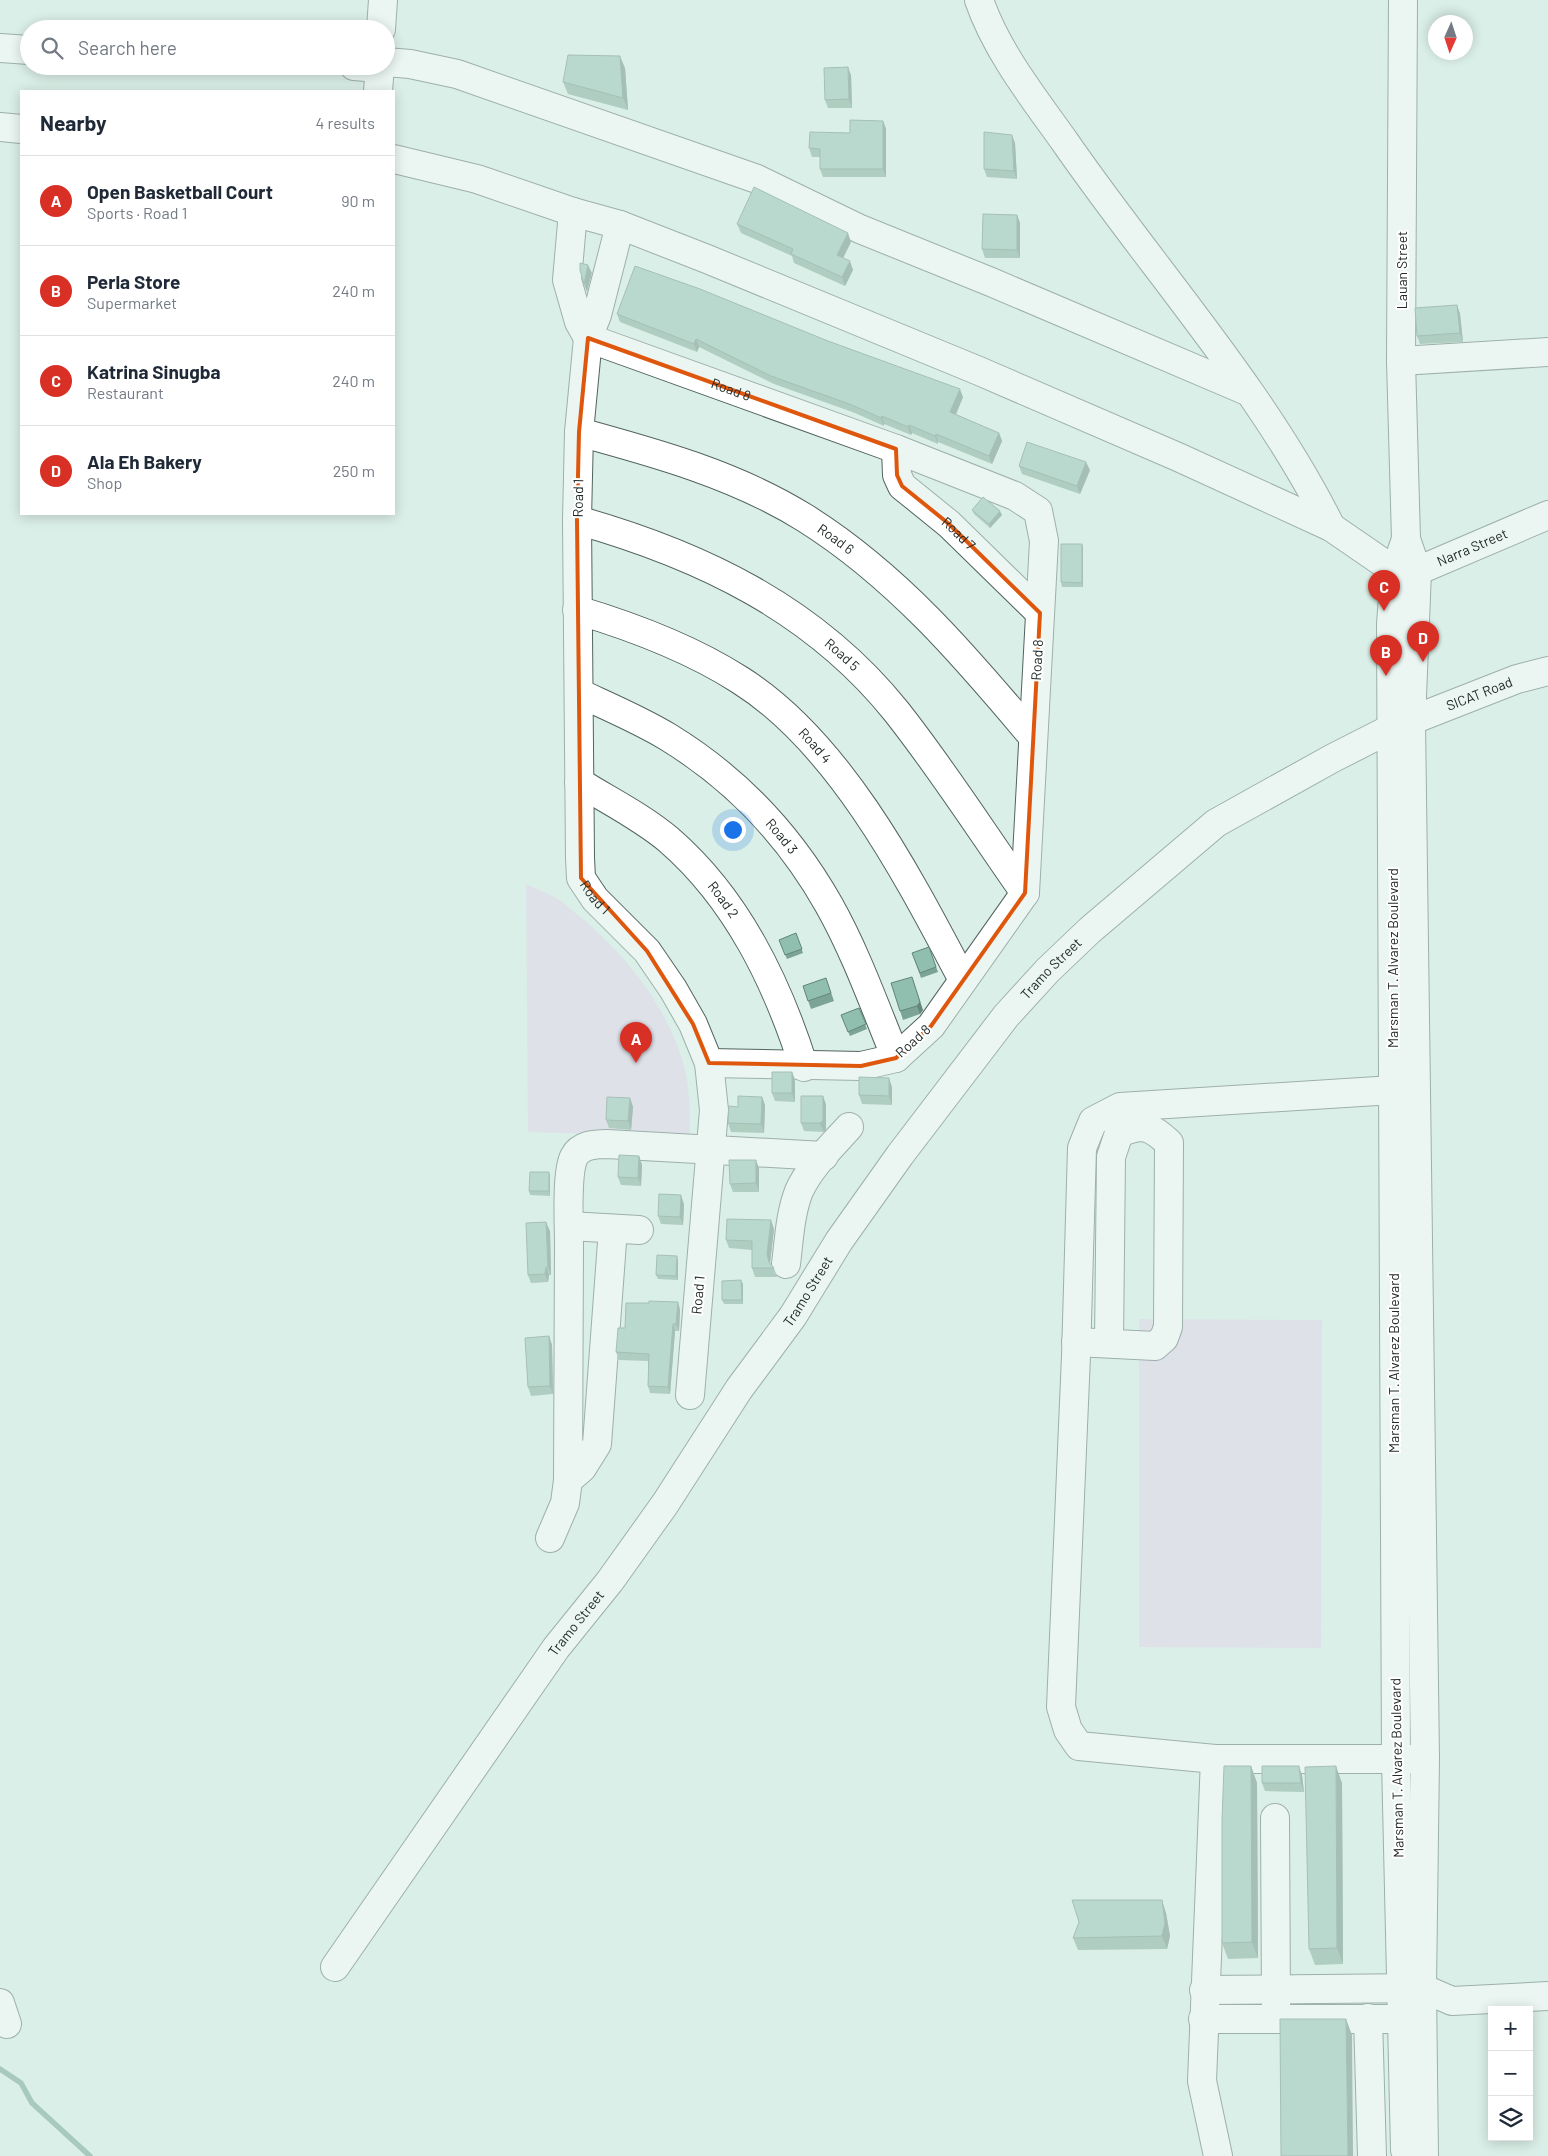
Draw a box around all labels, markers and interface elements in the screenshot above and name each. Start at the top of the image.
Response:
north arrow [1428,15,1473,60]
search box [20,20,395,75]
icon: search [38,34,66,62]
text: Search here [78,36,177,59]
text: Nearby [40,110,106,135]
text: 4 results [315,113,375,132]
text: Open Basketball Court [87,180,273,203]
text: A [51,191,61,210]
text: 90 m [341,191,375,210]
text: Sports · Road 1 [87,203,187,222]
street label: Lauan Street [1393,231,1410,309]
text: Perla Store [87,270,180,293]
text: B [51,281,61,300]
text: 240 m [332,281,375,300]
text: Supermarket [87,293,177,312]
text: Katrina Sinugba [87,360,221,383]
text: C [51,371,61,390]
text: 240 m [332,371,375,390]
street label: Road 8 [709,374,753,404]
text: Restaurant [87,383,164,402]
text: Ala Eh Bakery [87,450,202,473]
text: D [51,461,61,480]
text: 250 m [333,461,375,480]
text: Shop [87,473,122,492]
street label: Road 1 [569,479,586,517]
street label: Road 7 [939,513,980,554]
street label: Road 6 [815,520,858,558]
street label: Narra Street [1434,524,1510,570]
pin: C [1368,570,1400,611]
pin: D [1407,621,1439,662]
street label: Road 5 [822,634,863,674]
pin: B [1370,635,1402,676]
street label: Road 8 [1027,639,1046,681]
street label: SICAT Road [1444,673,1515,714]
street label: Road 4 [795,724,836,766]
street label: Road 3 [762,815,802,857]
your location [720,817,746,843]
street label: Marsman T. Alvarez Boulevard [1384,868,1401,1048]
street label: Road 1 [577,877,614,917]
street label: Road 2 [705,878,743,921]
street label: Tramo Street [1017,934,1085,1002]
street label: Road 8 [892,1021,934,1061]
pin: A [620,1022,652,1063]
street label: Tramo Street [779,1253,836,1330]
street label: Marsman T. Alvarez Boulevard [1385,1273,1402,1453]
street label: Road 1 [687,1275,708,1315]
street label: Tramo Street [544,1586,607,1659]
street label: Marsman T. Alvarez Boulevard [1386,1678,1407,1858]
map controls [1488,2006,1533,2141]
button: + [1488,2006,1533,2051]
button: − [1488,2051,1533,2096]
button: layers [1488,2096,1533,2141]

